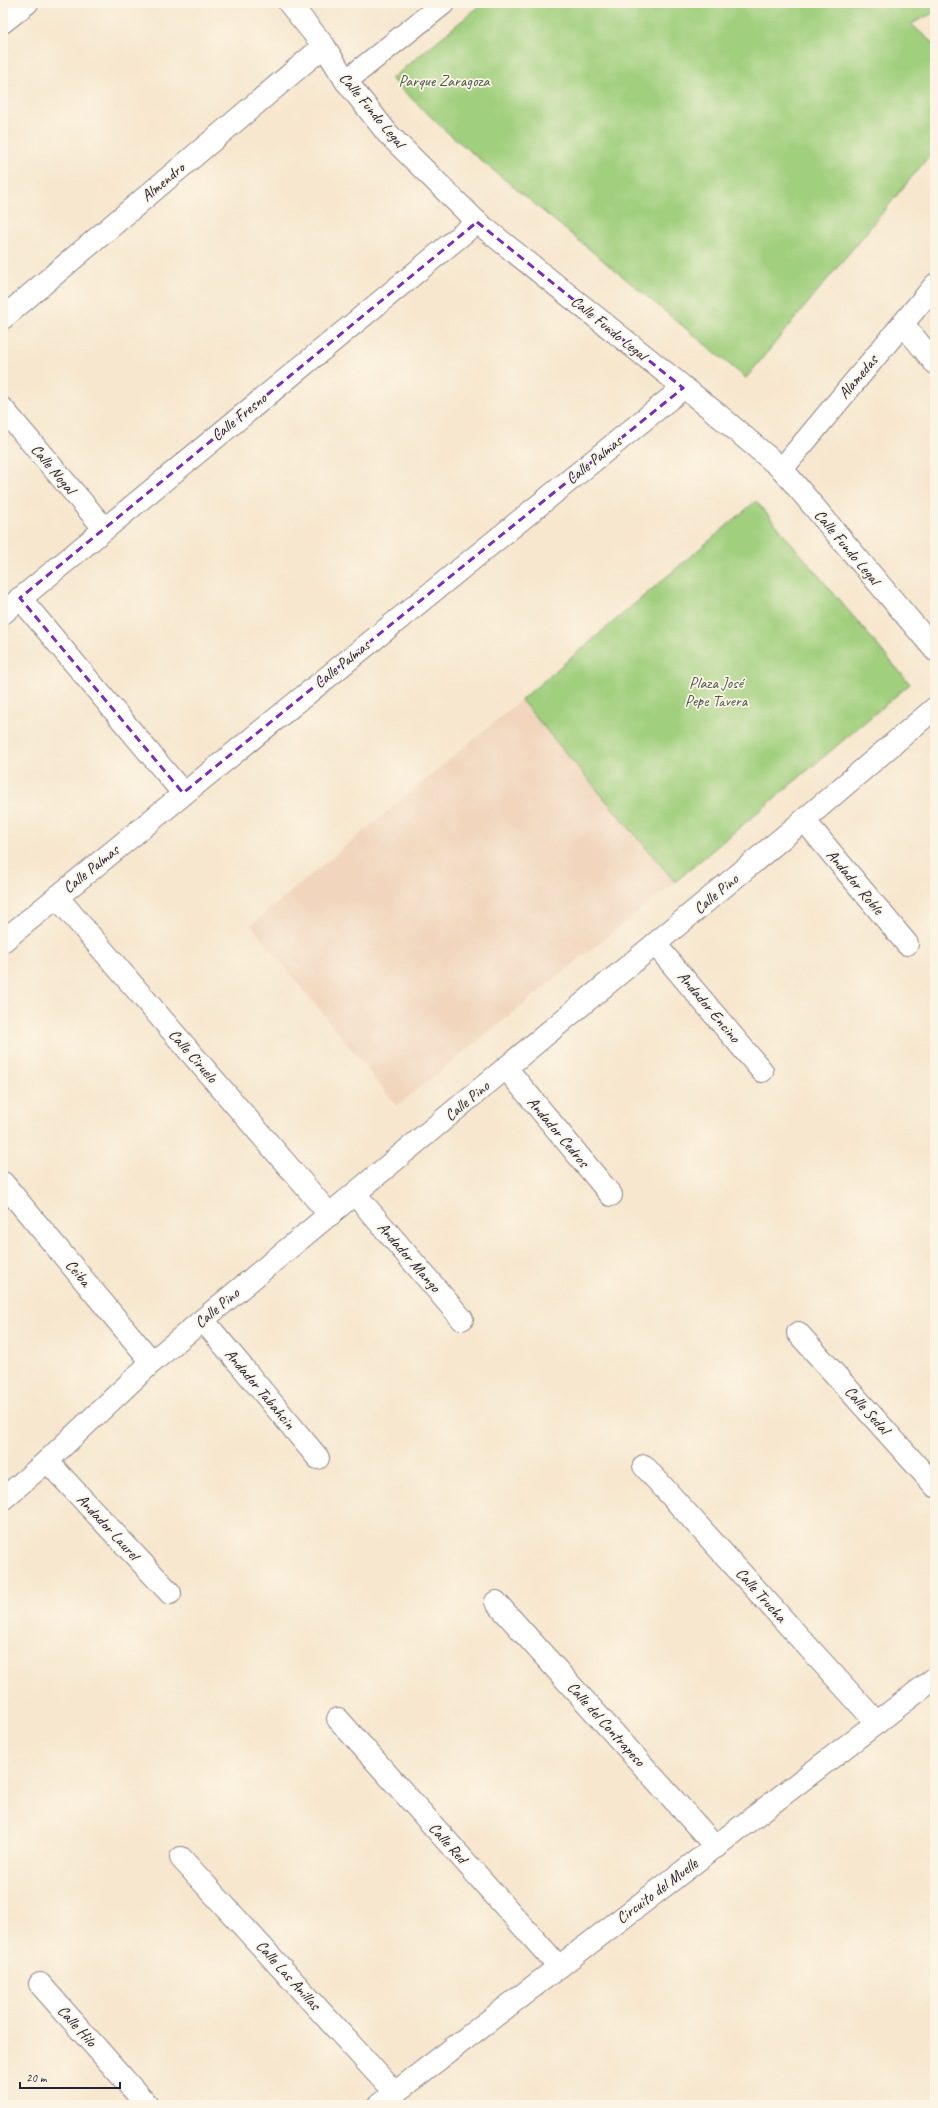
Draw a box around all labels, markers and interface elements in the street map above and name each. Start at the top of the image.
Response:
street label: Calle Fundo Legal [335,68,411,154]
park label: Parque Zaragoza [398,71,491,91]
street label: Almendro [137,157,191,206]
street label: Calle Fundo Legal [567,291,654,367]
street label: Alamedas [834,350,883,403]
street label: Calle Fresno [207,388,272,445]
street label: Calle Palmas [562,430,627,489]
street label: Calle Nogal [26,440,82,501]
street label: Calle Fundo Legal [810,505,886,591]
street label: Calle Palmas [310,634,375,693]
park label: Plaza José Pepe Tavera [685,673,749,711]
street label: Calle Palmas [59,839,124,898]
street label: Andador Roble [822,845,889,920]
street label: Calle Pino [689,869,744,919]
street label: Andador Encino [673,967,746,1048]
street label: Calle Ciruelo [164,1025,223,1088]
street label: Calle Pino [440,1076,495,1126]
street label: Andador Cedros [523,1093,594,1172]
street label: Andador Mango [373,1218,446,1297]
street label: Ceiba [61,1255,96,1292]
street label: Calle Pino [190,1283,245,1333]
street label: Andador Tabahcin [220,1345,300,1434]
street label: Calle Sedal [840,1382,896,1441]
street label: Andador Laurel [72,1490,146,1567]
street label: Calle Trucha [731,1563,791,1627]
street label: Calle del Contrapeso [563,1677,650,1772]
street label: Calle Red [424,1818,473,1870]
street label: Circuito del Muelle [612,1853,703,1928]
street label: Calle Las Anillas [251,1936,326,2015]
street label: Calle Hilo [53,2001,102,2052]
scale bar [20,2064,120,2090]
text: 20 m [26,2070,48,2086]

